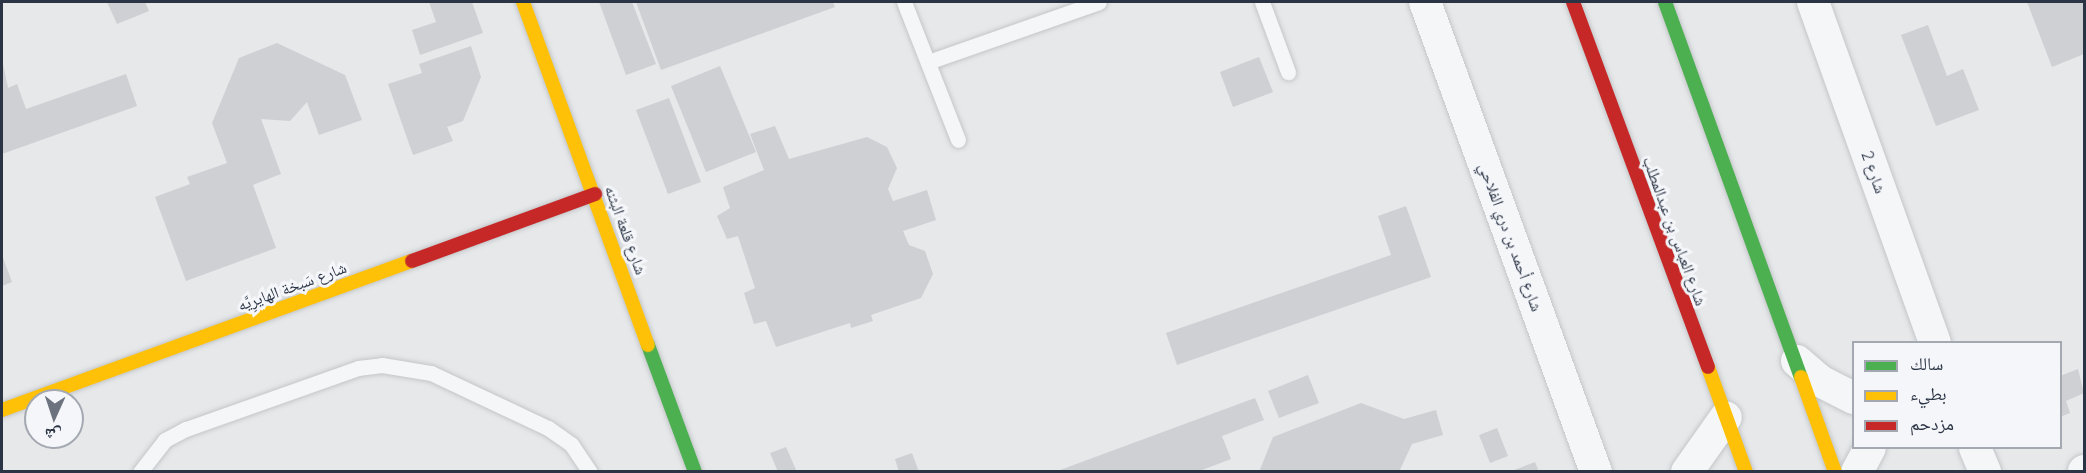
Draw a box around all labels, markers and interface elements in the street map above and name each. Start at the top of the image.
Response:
street label: شارع 2 [1858,148,1890,196]
street label: شارع العباس بن عبدالمطلب [1639,154,1711,308]
street label: شارع أحمد بن دري الفلاحي [1475,160,1547,314]
street label: شارع قلعة البثنه [601,183,651,277]
street label: شارع سَبخة الهايرِيَّه [235,257,349,315]
legend [1852,341,2062,449]
text: سالك [1910,352,1943,375]
text: بطيء [1910,382,1947,405]
north arrow [24,389,84,449]
text: مزدحم [1910,412,1954,435]
text: ش [44,425,62,445]

